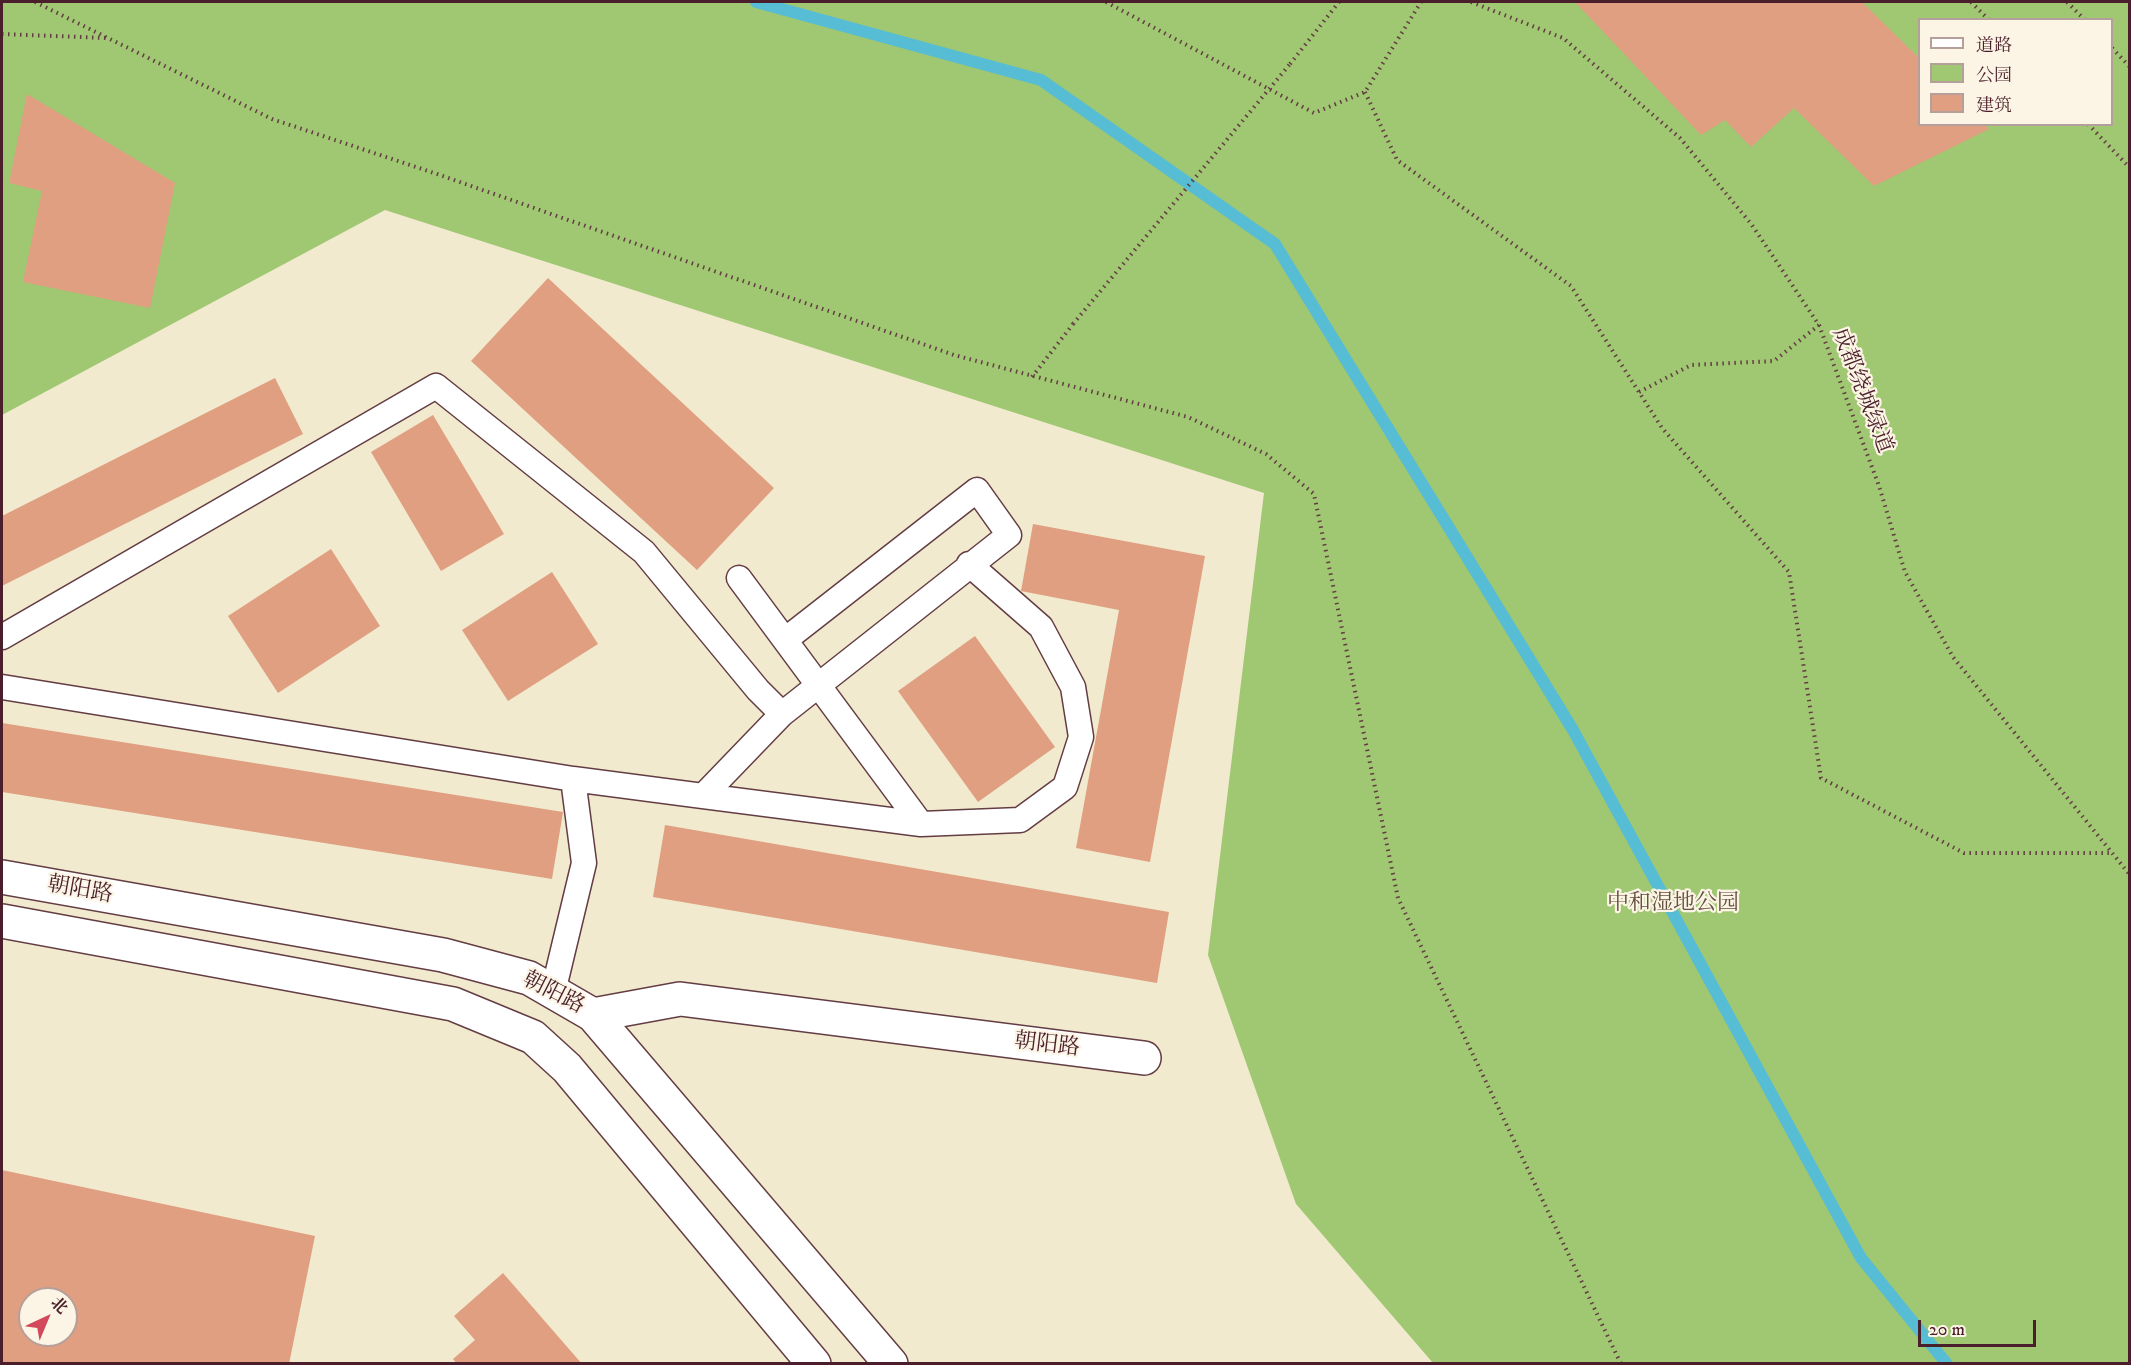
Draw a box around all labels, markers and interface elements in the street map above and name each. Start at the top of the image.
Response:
legend [1918,18,2113,126]
text: 道路 [1976,35,2012,57]
text: 公园 [1976,65,2012,87]
text: 建筑 [1976,95,2012,117]
street label: 成都绕城绿道 [1825,325,1897,457]
street label: 朝阳路 [45,872,115,910]
park label: 中和湿地公园 [1607,891,1739,917]
street label: 朝阳路 [518,967,588,1021]
street label: 朝阳路 [1013,1029,1081,1063]
north arrow [18,1287,78,1347]
text: 北 [46,1293,72,1318]
scale bar [1921,1308,2040,1346]
text: 20 m [1929,1319,1965,1341]

